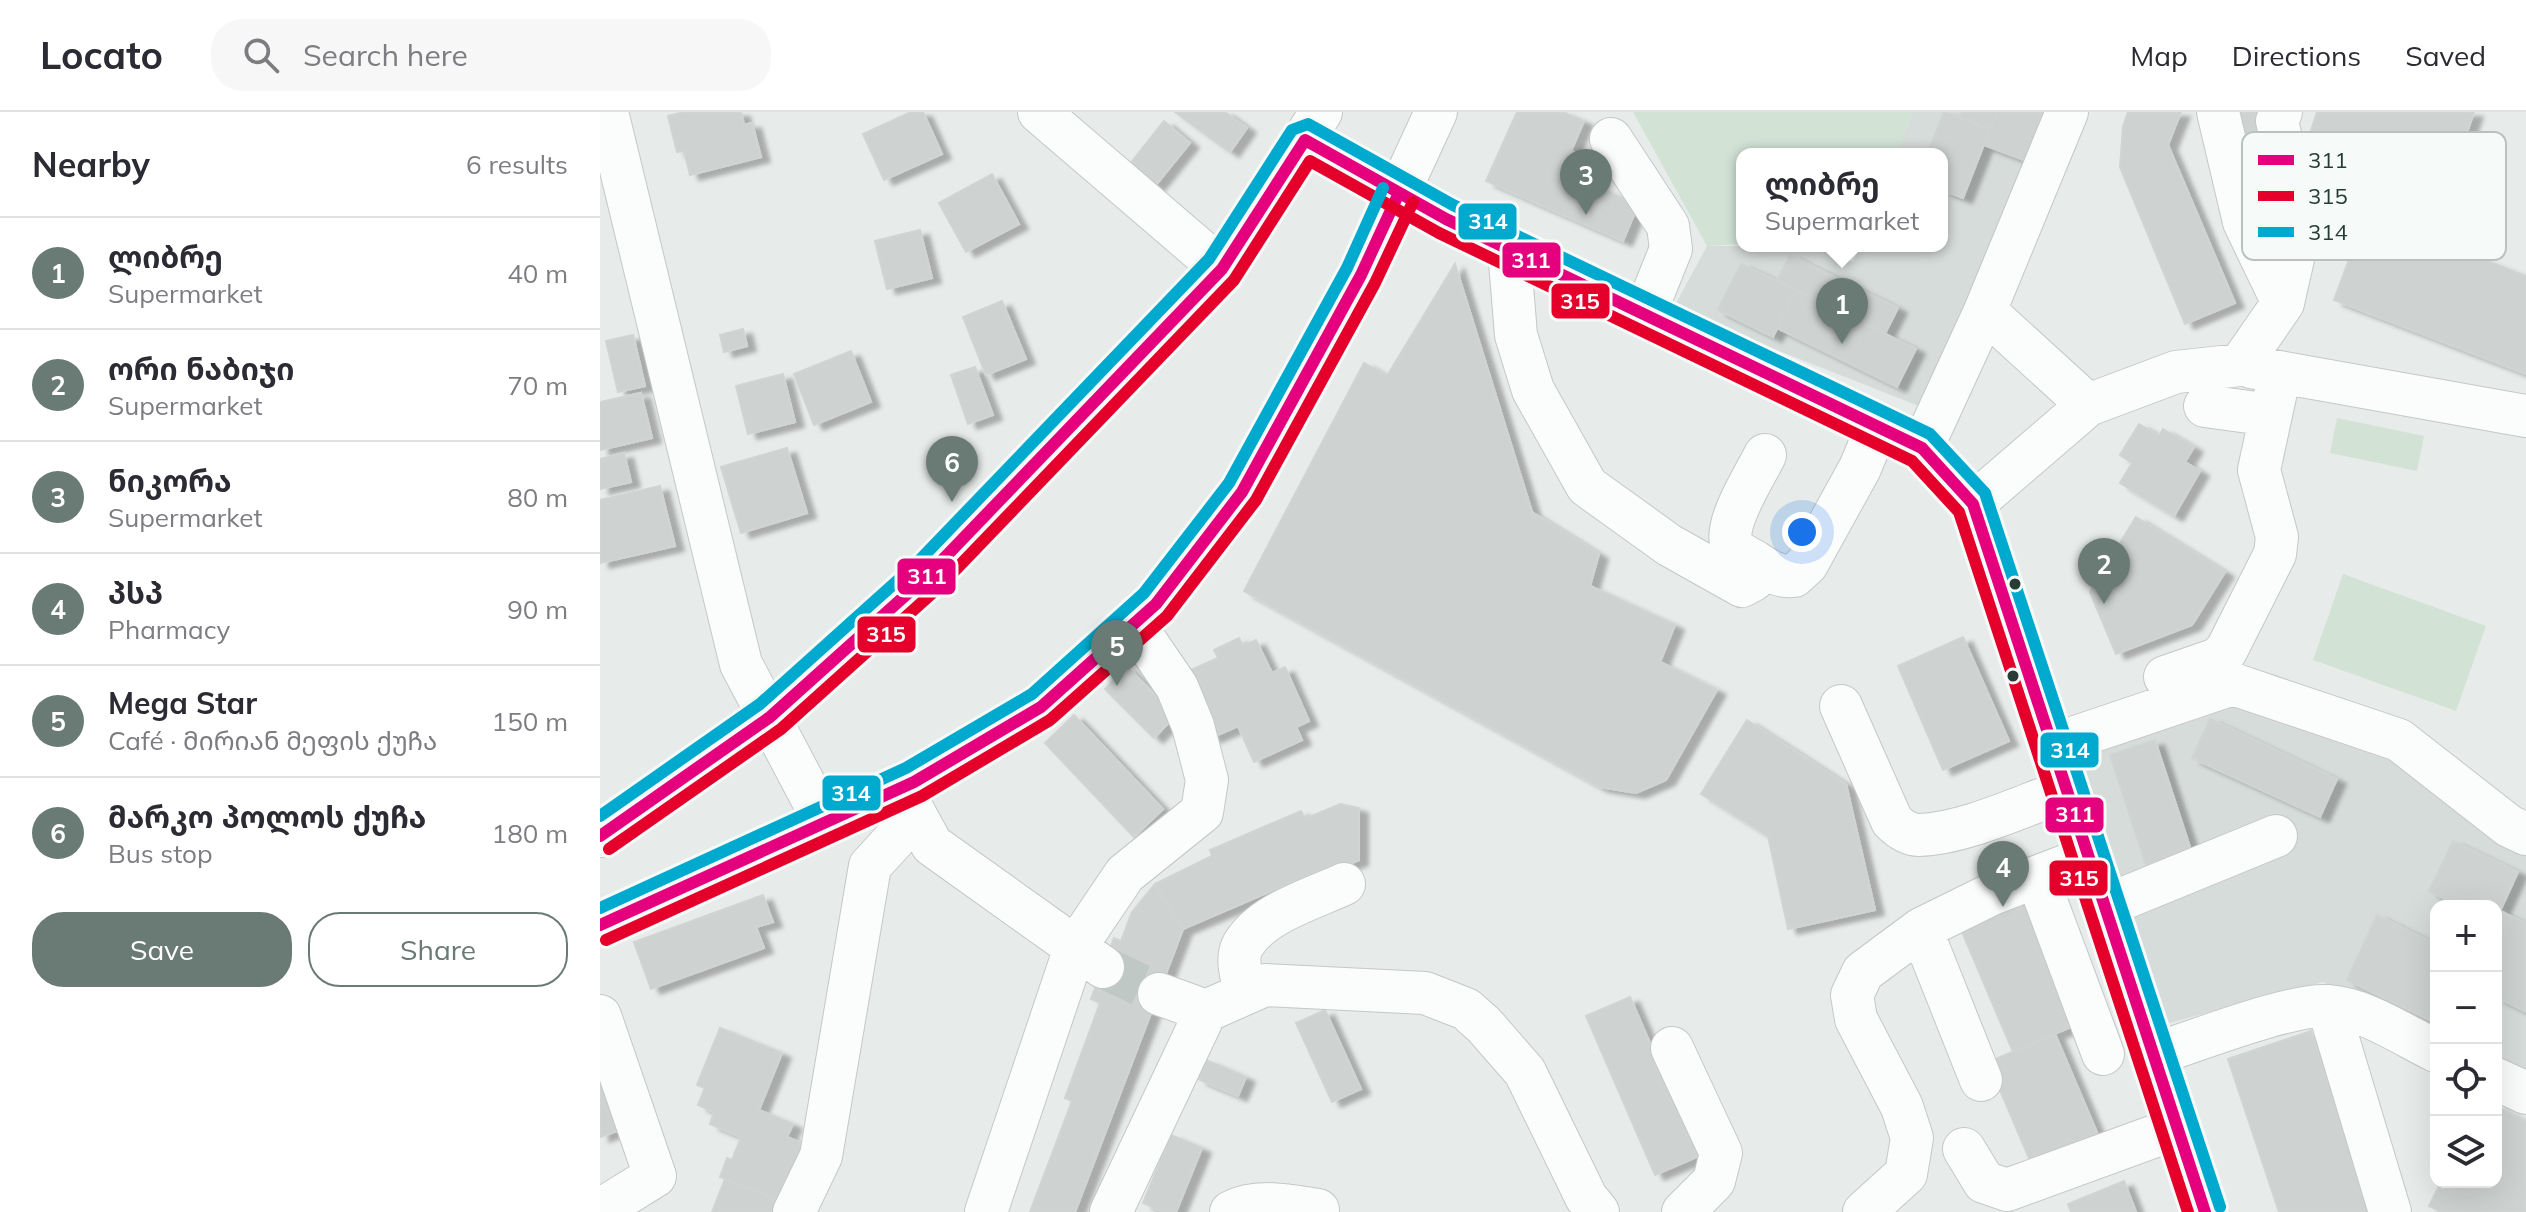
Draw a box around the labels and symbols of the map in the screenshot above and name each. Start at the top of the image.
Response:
legend [2242,132,2506,260]
text: 311 [2308,146,2348,174]
pin: 3 [1560,149,1612,215]
text: 315 [2308,182,2348,210]
line badge: 314 [1457,202,1518,241]
text: 314 [1468,207,1508,235]
text: 314 [2308,218,2348,246]
line badge: 311 [1501,241,1562,279]
text: 311 [1511,246,1551,274]
pin: 1 [1816,278,1868,344]
line badge: 315 [1550,282,1611,320]
text: 315 [1560,287,1600,315]
pin: 6 [926,436,978,502]
your location [1782,512,1822,552]
pin: 2 [2078,538,2130,604]
line badge: 311 [896,557,957,596]
text: 311 [907,562,947,590]
unlabelled marker [2007,576,2023,592]
line badge: 315 [856,615,917,654]
text: 315 [866,620,906,648]
pin: 5 [1091,620,1143,686]
unlabelled marker [2005,668,2021,684]
line badge: 314 [2039,731,2100,769]
text: 314 [2050,736,2090,764]
line badge: 314 [821,774,882,812]
text: 314 [831,779,871,807]
line badge: 311 [2044,796,2105,834]
text: 311 [2055,800,2095,828]
pin: 4 [1977,841,2029,907]
line badge: 315 [2048,859,2109,897]
text: 315 [2059,864,2099,892]

